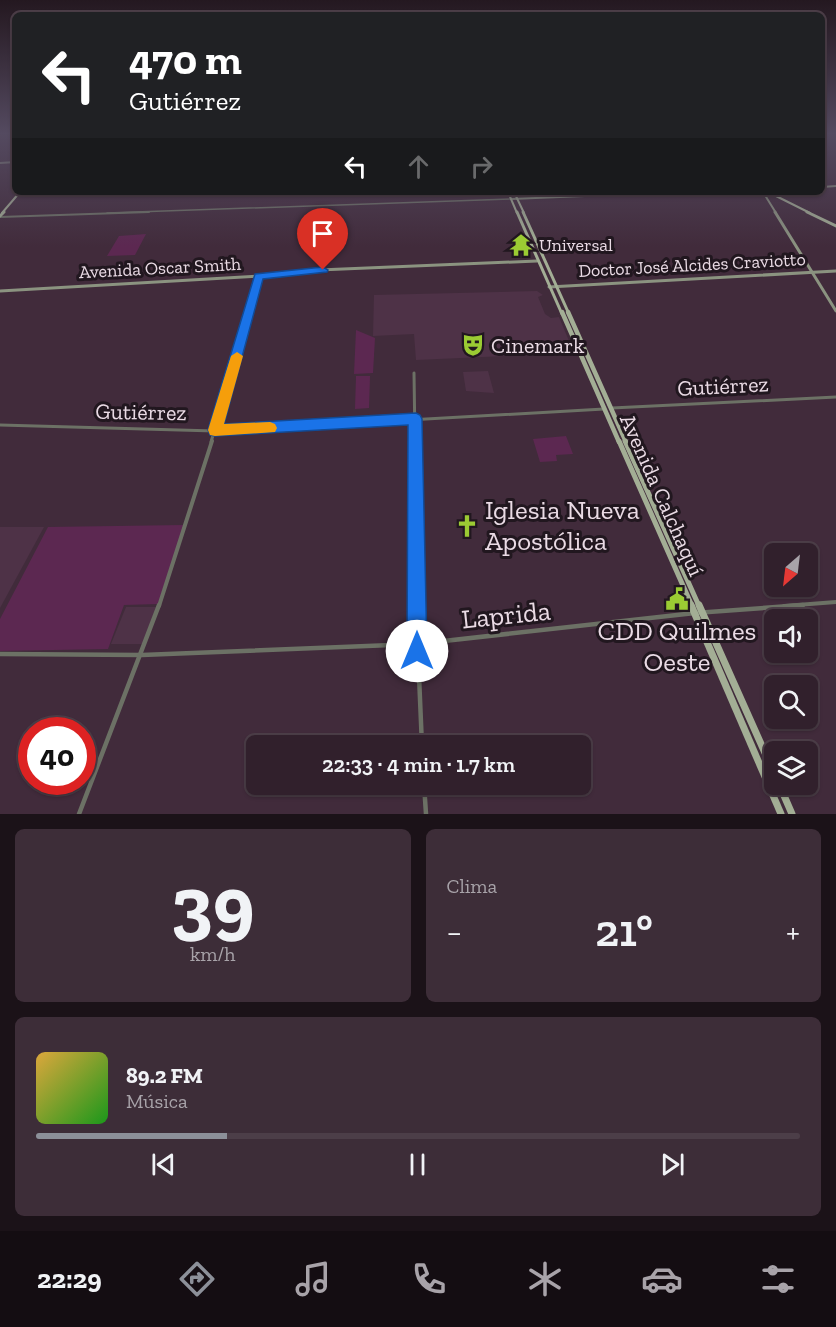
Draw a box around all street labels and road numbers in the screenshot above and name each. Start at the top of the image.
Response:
street label: Doctor José Alcides Craviotto [578,248,806,282]
street label: Avenida Oscar Smith [78,253,242,283]
street label: Gutiérrez [677,370,769,402]
street label: Gutiérrez [95,398,187,426]
street label: Avenida Calchaquí [614,410,710,580]
street label: Laprida [460,594,552,636]

